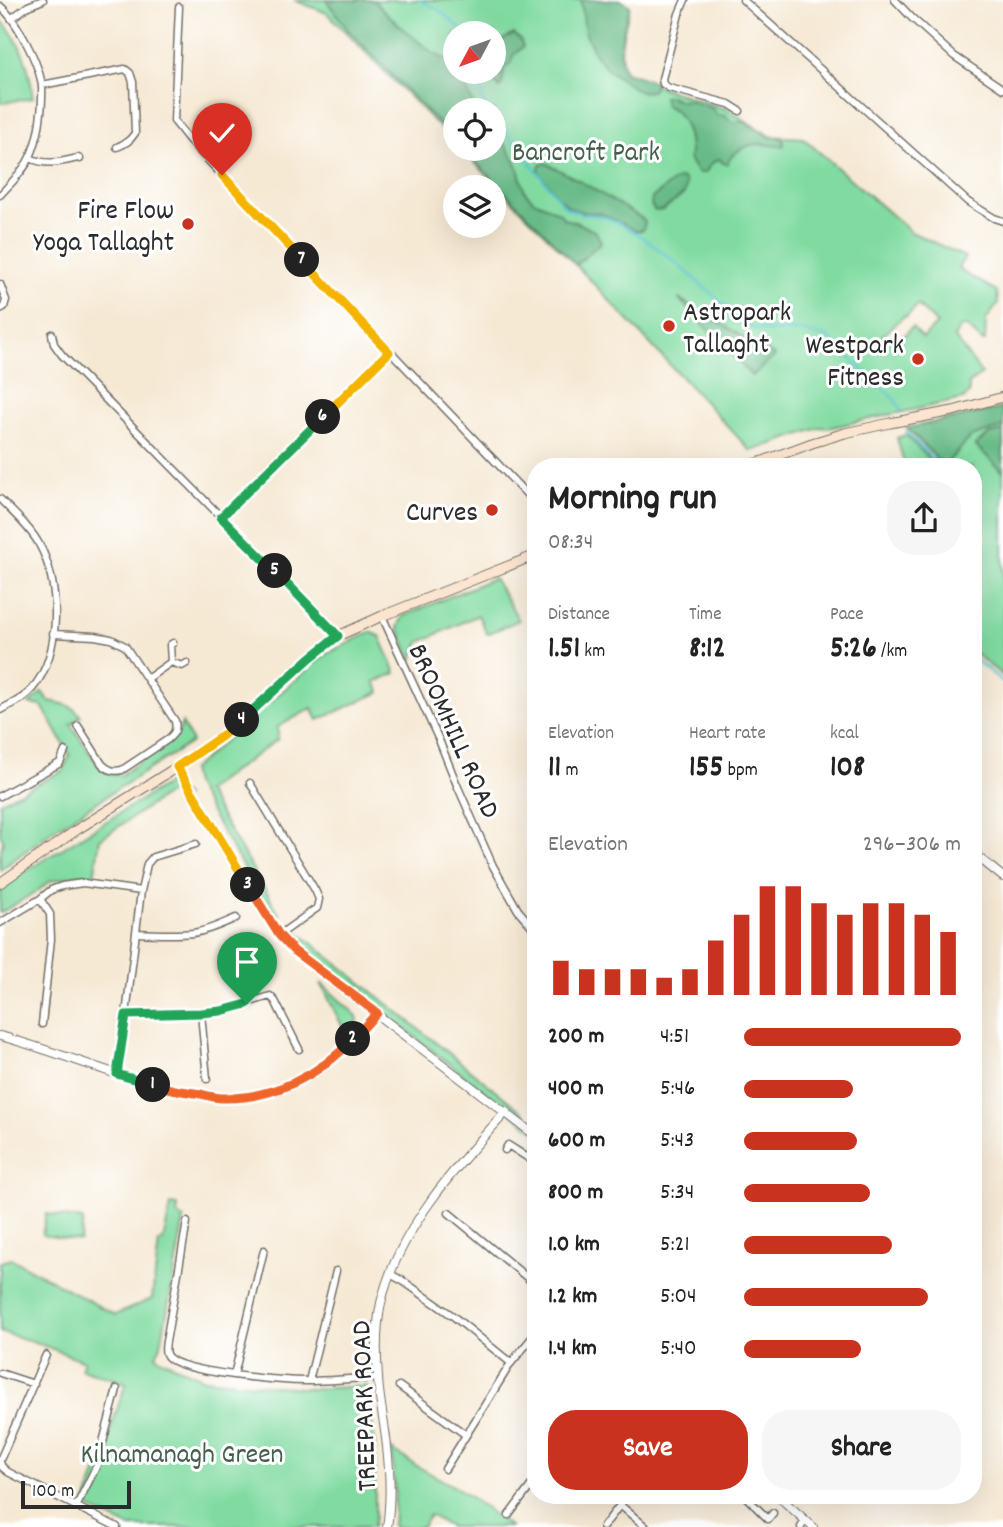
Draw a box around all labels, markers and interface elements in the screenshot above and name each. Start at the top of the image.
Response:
north arrow [443,21,506,84]
map controls [443,21,506,238]
button: locate [443,98,506,161]
pin [192,103,252,175]
icon: check [203,114,241,152]
park label: Bancroft Park [512,135,660,175]
button: layers [443,175,506,238]
place label: Fire Flow Yoga Tallaght [33,193,174,265]
marker: Fire Flow Yoga Tallaght [180,216,196,232]
pin: 7 [284,243,320,278]
text: 7 [298,246,305,273]
place label: Astropark Tallaght [683,295,791,367]
marker: Astropark Tallaght [661,318,677,334]
place label: Westpark Fitness [806,328,904,400]
marker: Westpark Fitness [910,351,926,367]
pin: 6 [306,400,340,434]
text: 6 [318,403,327,430]
text: Morning run [548,473,717,528]
button: share [887,481,961,555]
place label: Curves [406,495,478,535]
marker: Curves [484,502,500,518]
text: 08:34 [548,527,593,560]
pin: 5 [258,554,292,588]
text: 5 [270,557,279,584]
text: Distance [548,602,610,629]
text: Time [689,602,722,629]
text: Pace [830,602,864,629]
text: 1.51 [548,629,580,672]
text: 8:12 [689,629,726,672]
text: 5:26 [830,629,877,672]
street label: BROOMHILL ROAD [395,638,508,826]
text: km [580,639,605,666]
text: /km [877,639,907,666]
pin: 4 [224,702,260,738]
text: 4 [238,706,245,733]
text: Elevation [548,721,614,748]
text: Heart rate [689,721,766,748]
text: kcal [830,721,859,748]
text: 11 [548,748,561,791]
text: 155 [689,748,723,791]
text: 108 [830,748,865,791]
text: m [561,758,579,785]
text: bpm [723,758,758,785]
text: Elevation [548,829,628,862]
text: 296–306 m [863,829,961,862]
pin: 3 [230,868,266,903]
text: 3 [243,871,252,898]
pin [217,932,277,1004]
icon: arrive [228,943,266,981]
pin: 2 [336,1021,370,1056]
text: 200 m [548,1021,604,1054]
text: 4:51 [660,1021,689,1054]
text: 2 [348,1025,357,1052]
pin: 1 [136,1068,170,1102]
text: 1 [150,1071,155,1098]
text: 400 m [548,1073,604,1106]
text: 5:46 [660,1073,695,1106]
text: 600 m [548,1125,605,1158]
text: 5:43 [660,1125,694,1158]
text: 800 m [548,1177,603,1210]
text: 5:34 [660,1177,694,1210]
text: 1.0 km [548,1229,600,1262]
text: 5:21 [660,1229,690,1262]
text: 1.2 km [548,1281,597,1314]
text: 5:04 [660,1281,697,1314]
street label: TREEPARK ROAD [344,1320,390,1492]
text: 1.4 km [548,1333,597,1366]
text: 5:40 [660,1333,697,1366]
button: Save [548,1410,748,1490]
button: Share [762,1410,961,1490]
park label: Kilnamanagh Green [81,1437,283,1477]
scale bar [21,1478,131,1510]
text: 100 m [32,1479,74,1506]

